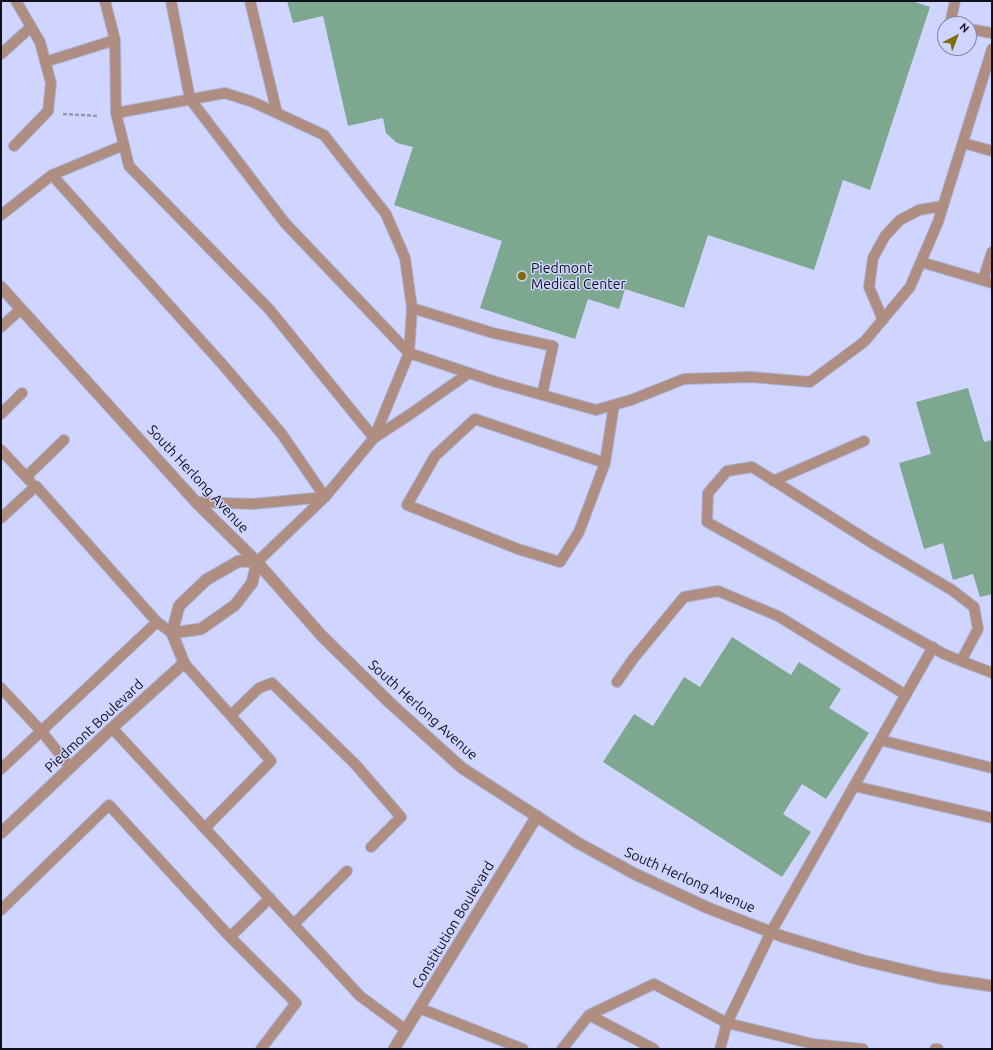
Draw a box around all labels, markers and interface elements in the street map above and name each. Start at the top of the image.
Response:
north arrow [937,16,977,56]
text: N [957,21,971,35]
place label: Piedmont Medical Center [531,260,626,292]
marker: Piedmont Medical Center [516,270,528,282]
street label: South Herlong Avenue [144,422,252,536]
street label: South Herlong Avenue [365,656,481,764]
street label: Piedmont Boulevard [41,676,147,776]
street label: South Herlong Avenue [622,844,758,916]
street label: Constitution Boulevard [408,858,498,992]

